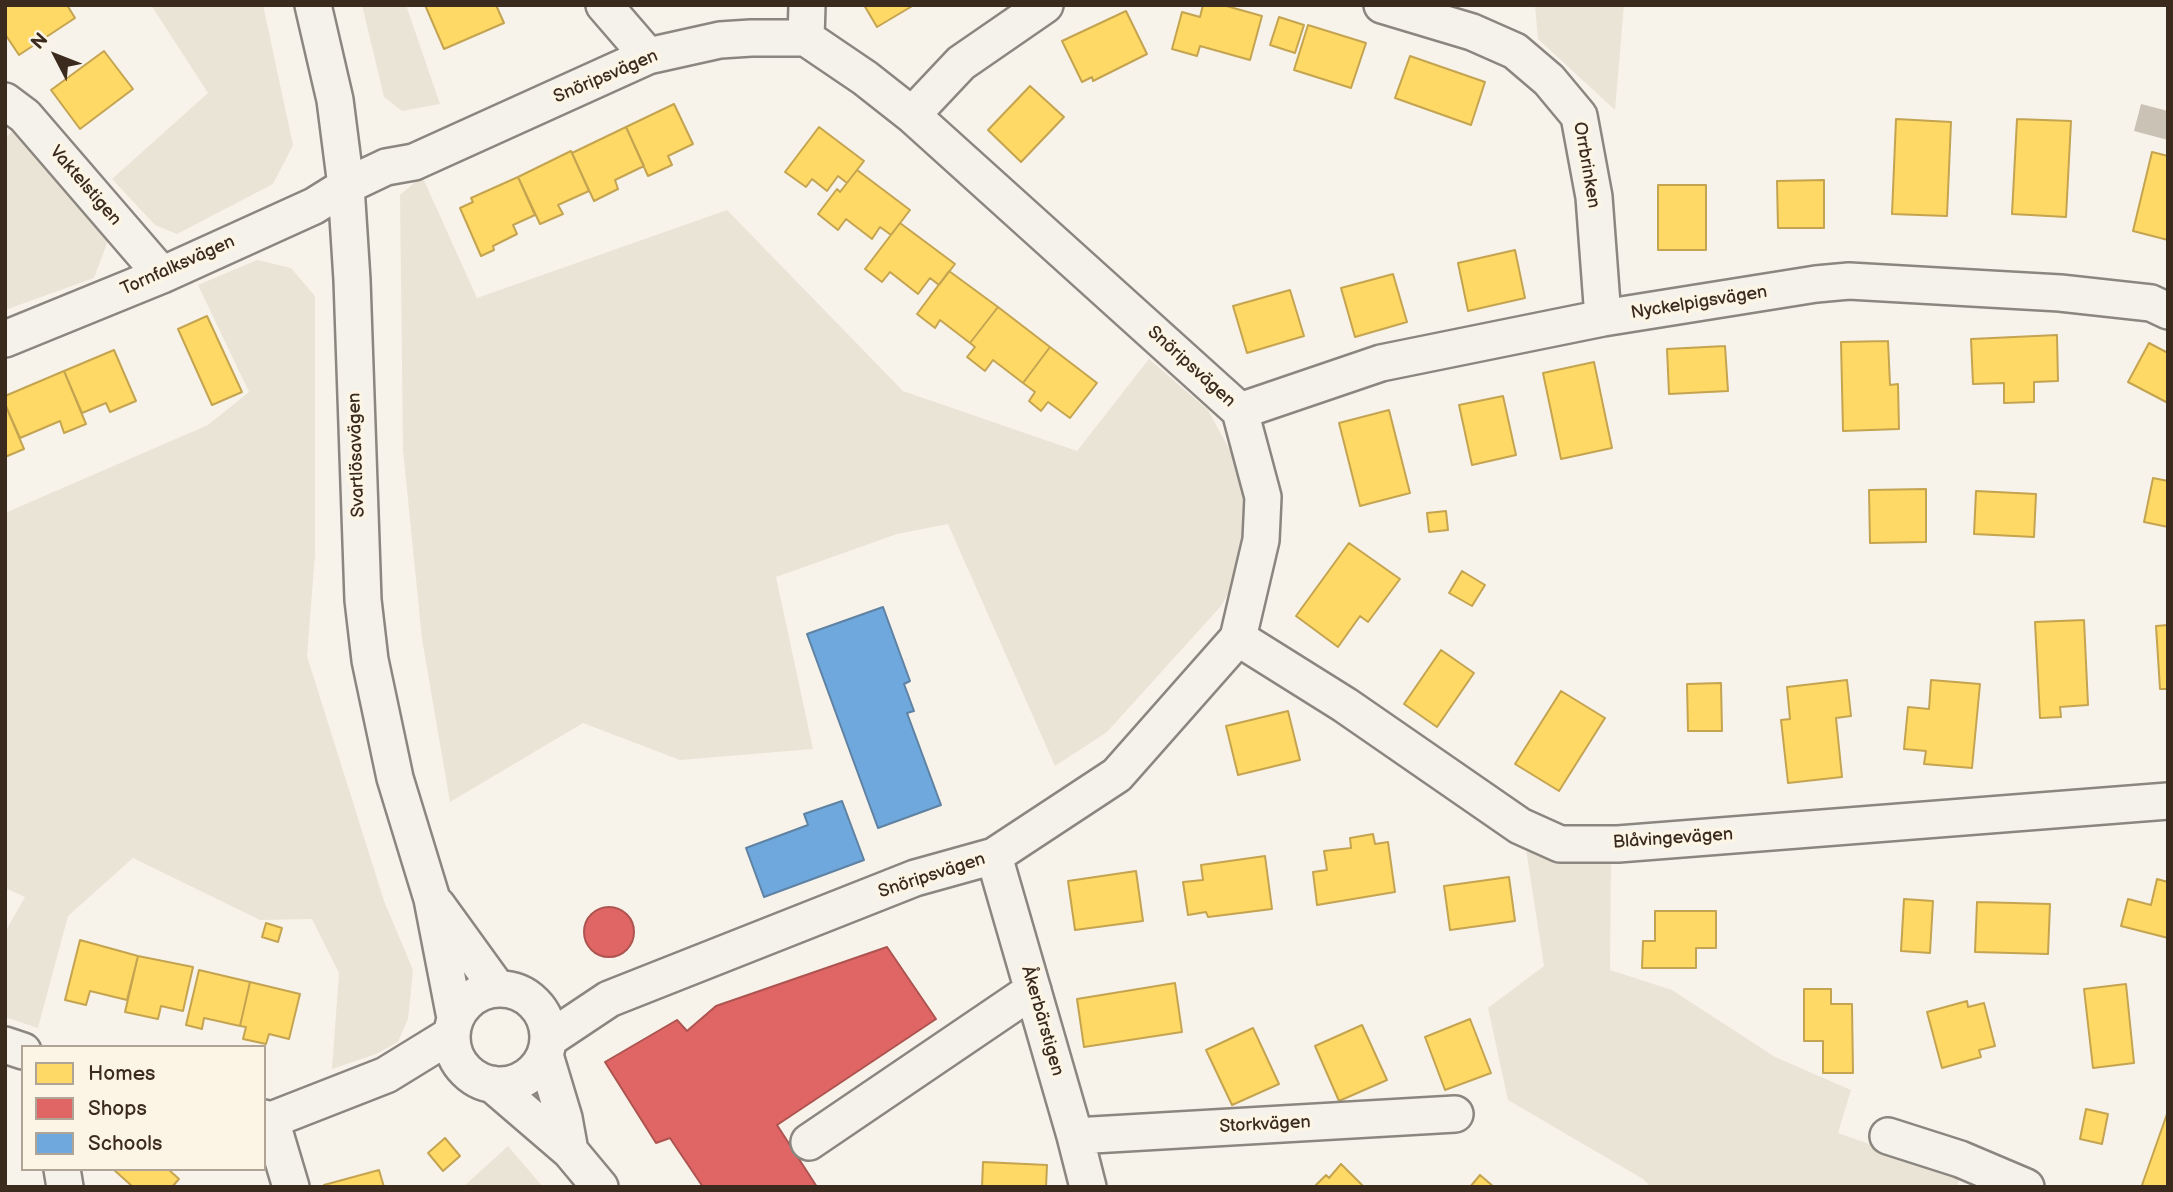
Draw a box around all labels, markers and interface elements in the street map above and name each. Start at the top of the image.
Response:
north arrow [21,21,91,91]
text: N [27,29,53,55]
street label: Snöripsvägen [551,45,661,109]
street label: Orrbrinken [1568,120,1604,210]
street label: Vaktelstigen [44,142,126,230]
street label: Tornfalksvägen [118,231,238,301]
street label: Nyckelpigsvägen [1629,282,1769,324]
street label: Snöripsvägen [1142,322,1240,412]
street label: Svartlösavägen [344,392,370,518]
street label: Blåvingevägen [1612,824,1734,854]
street label: Snöripsvägen [876,849,988,903]
street label: Åkerbärstigen [1016,964,1068,1078]
legend [21,1045,266,1171]
text: Homes [88,1061,156,1086]
text: Shops [88,1096,147,1121]
street label: Storkvägen [1219,1112,1311,1138]
text: Schools [88,1131,162,1156]

